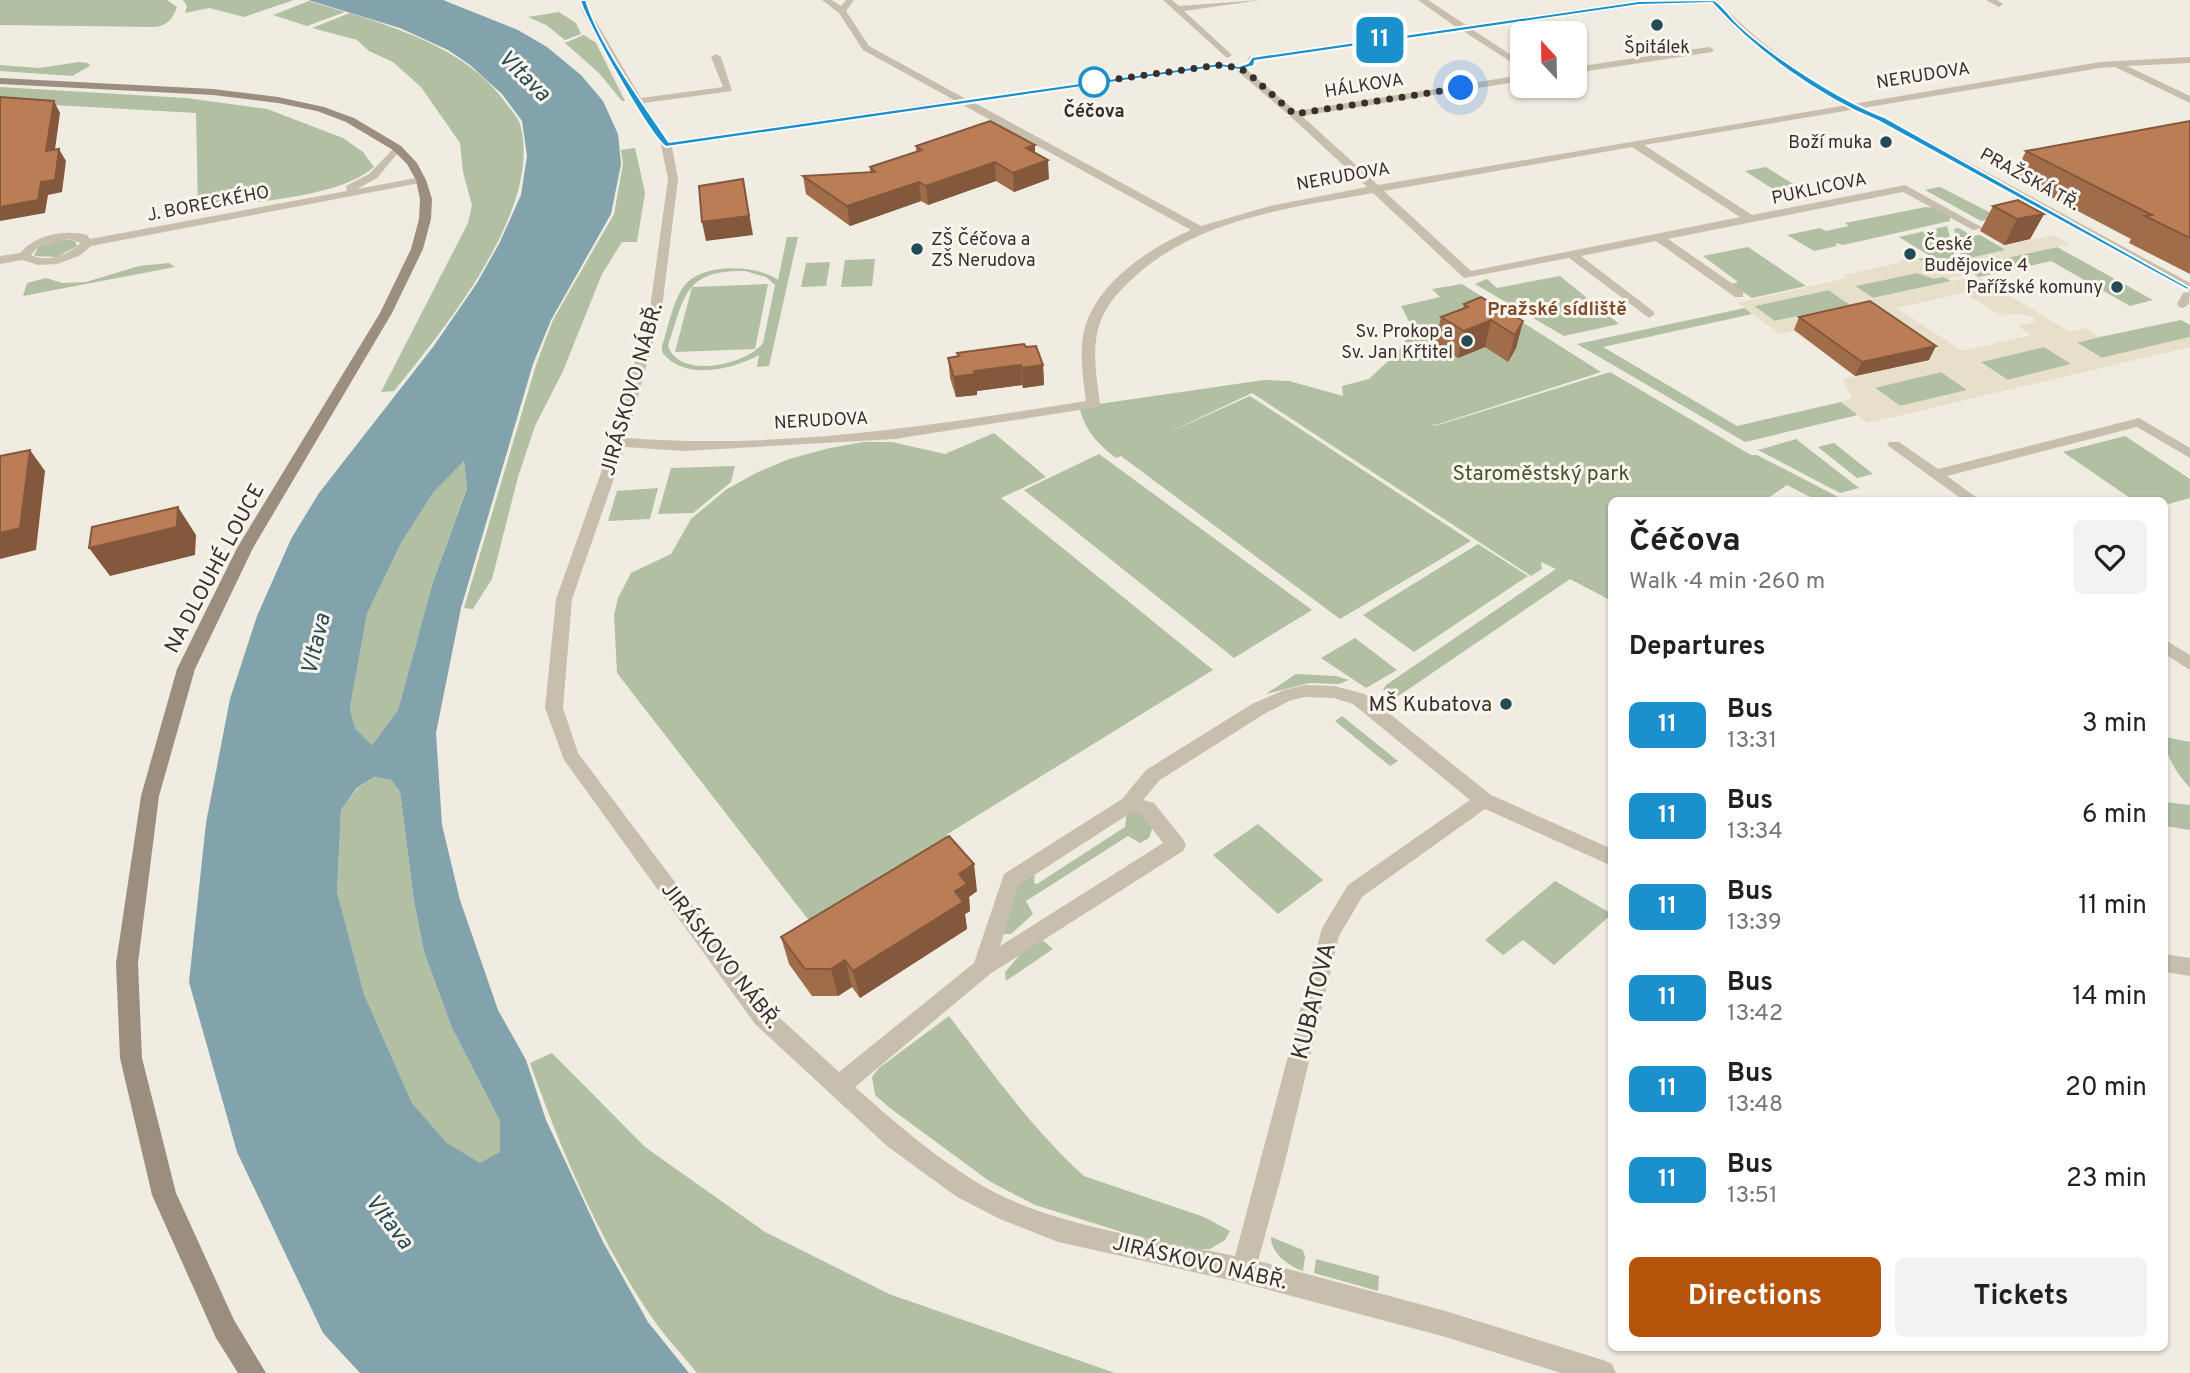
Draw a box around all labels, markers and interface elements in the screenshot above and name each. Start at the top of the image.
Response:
line badge: 11 [1348,17,1412,63]
marker: Špitálek [1649,17,1665,33]
north arrow [1510,21,1587,98]
map controls [1510,21,1587,98]
text: 11 [1370,25,1390,55]
place label: Špitálek [1624,35,1690,60]
water label: Vltava [491,45,556,109]
street label: NERUDOVA [1875,58,1972,95]
marker: Čéčova [1079,67,1109,97]
street label: HÁLKOVA [1323,67,1405,104]
your location [1443,70,1478,105]
place label: Čéčova [1064,99,1124,124]
place label: Boží muka [1788,132,1872,155]
marker: Boží muka [1878,134,1894,150]
street label: PRAŽSKÁ TŘ. [1975,142,2084,217]
street label: NERUDOVA [1295,158,1392,197]
street label: PUKLICOVA [1770,168,1869,211]
street label: J. BORECKÉHO [145,179,271,228]
place label: ZŠ Čéčova a ZŠ Nerudova [931,227,1035,273]
place label: České Budějovice 4 [1924,232,2028,278]
marker: ZŠ Čéčova a ZŠ Nerudova [909,241,925,257]
marker: České Budějovice 4 [1902,246,1918,262]
place label: Pařížské komuny [1966,277,2103,300]
marker: Pařížské komuny [2109,279,2125,295]
district label: Pražské sídliště [1487,298,1627,322]
street label: JIRÁSKOVO NÁBŘ. [594,300,670,479]
place label: Sv. Prokop a Sv. Jan Křtitel [1341,321,1453,365]
marker: Sv. Prokop a Sv. Jan Křtitel [1459,333,1475,349]
street label: NERUDOVA [773,408,869,435]
park label: Staroměstský park [1452,461,1630,488]
street label: NA DLOUHÉ LOUCE [158,479,271,658]
button: heart [2073,520,2147,594]
text: Čéčova [1629,521,1741,563]
text: Walk · 4 min · 260 m [1629,568,1825,597]
water label: Vltava [296,611,339,678]
text: Departures [1629,631,1766,664]
place label: MŠ Kubatova [1368,691,1492,719]
text: Bus [1727,694,1773,727]
marker: MŠ Kubatova [1498,696,1514,712]
text: 3 min [2082,708,2147,741]
text: 11 [1658,710,1677,740]
text: 13:31 [1727,727,1777,756]
text: Bus [1727,785,1773,818]
text: 6 min [2082,799,2147,832]
text: 11 [1658,801,1677,831]
text: 13:34 [1727,818,1783,847]
text: Bus [1727,876,1773,909]
street label: JIRÁSKOVO NÁBŘ. [654,877,786,1035]
text: 11 min [2078,890,2147,923]
text: 11 [1658,892,1677,922]
text: 13:39 [1727,909,1782,938]
street label: KUBATOVA [1286,940,1344,1063]
text: Bus [1727,967,1773,1000]
text: 14 min [2072,981,2147,1014]
text: 11 [1658,983,1677,1013]
text: 13:42 [1727,1000,1783,1029]
text: Bus [1727,1058,1773,1091]
text: 20 min [2065,1072,2147,1105]
text: 11 [1658,1074,1677,1104]
text: 13:48 [1727,1091,1783,1120]
text: Bus [1727,1149,1773,1182]
text: 23 min [2066,1163,2147,1196]
text: 11 [1658,1165,1677,1195]
text: 13:51 [1727,1182,1777,1211]
water label: Vltava [357,1189,419,1256]
street label: JIRÁSKOVO NÁBŘ. [1110,1229,1290,1297]
button: Directions [1629,1257,1881,1337]
button: Tickets [1895,1257,2147,1337]

